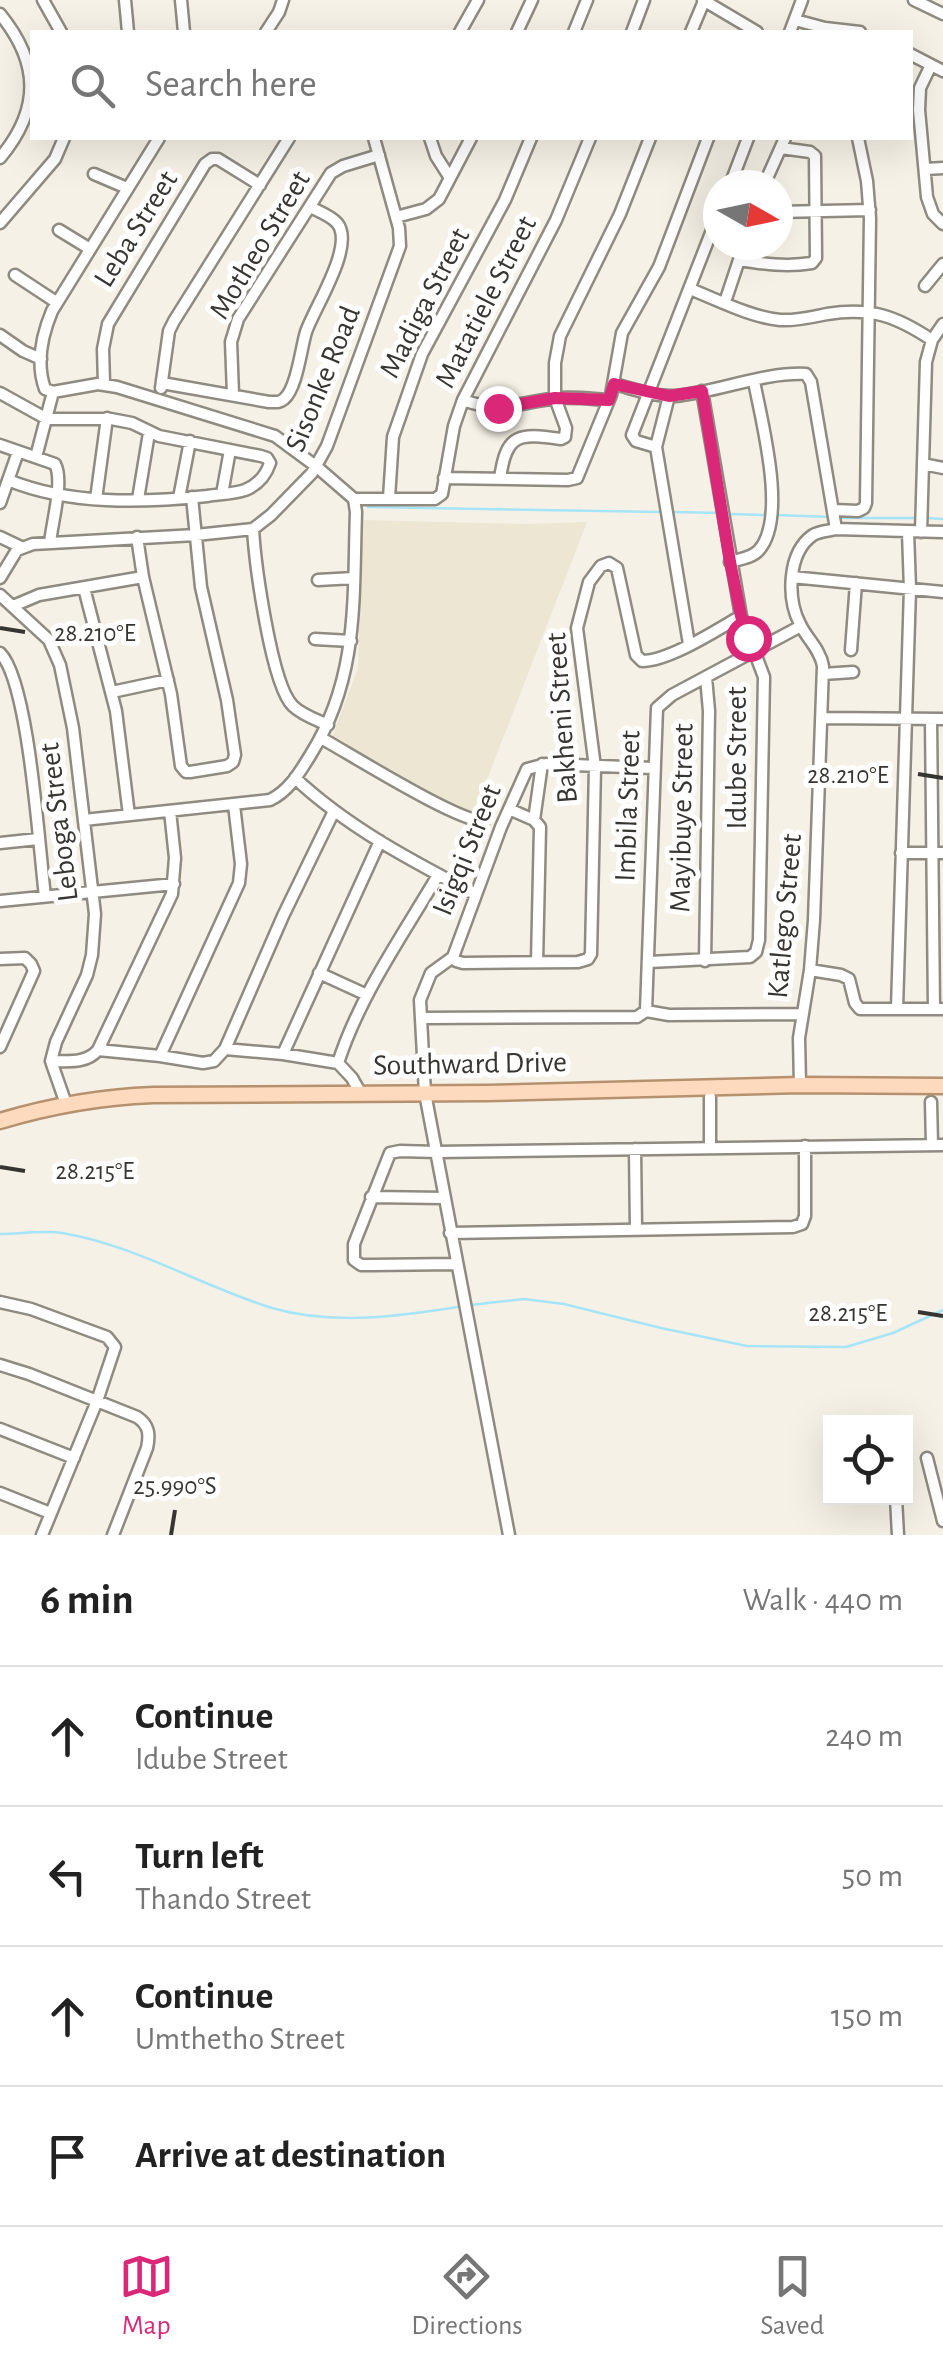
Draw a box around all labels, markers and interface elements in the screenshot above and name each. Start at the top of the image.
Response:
search box [30,30,913,140]
icon: search [65,58,120,113]
text: Search here [145,66,317,104]
street label: Leba Street [89,165,184,292]
street label: Motheo Street [204,165,316,324]
north arrow [703,170,793,260]
street label: Matatiele Street [430,211,542,393]
street label: Madiga Street [374,223,476,383]
street label: Sisonke Road [280,302,366,456]
route end [476,386,522,432]
route start [726,616,772,662]
text: 28.210°E [54,621,136,646]
street label: Bakheni Street [541,631,583,805]
street label: Idube Street [722,686,752,830]
street label: Mayibuye Street [665,723,699,913]
street label: Imbila Street [610,729,646,882]
street label: Leboga Street [34,741,84,903]
text: 28.210°E [807,763,889,788]
street label: Isigqi Street [427,780,507,920]
street label: Katlego Street [763,832,807,1000]
street label: Southward Drive [373,1047,567,1081]
text: 28.215°E [56,1159,134,1184]
text: 28.215°E [809,1301,887,1326]
map controls [823,1415,913,1505]
button: locate [823,1415,913,1505]
text: 25.990°S [133,1474,217,1499]
text: 6 min [40,1579,134,1621]
text: Walk · 440 m [742,1584,903,1616]
text: Continue [135,1698,273,1736]
icon: ahead [40,1709,95,1764]
text: 240 m [825,1720,903,1752]
text: Idube Street [135,1743,288,1775]
text: Turn left [135,1838,263,1876]
icon: left [40,1849,95,1904]
text: 50 m [842,1860,903,1892]
text: Thando Street [135,1883,311,1915]
text: Continue [135,1978,273,2016]
icon: ahead [40,1989,95,2044]
text: 150 m [831,2000,903,2032]
text: Umthetho Street [135,2023,345,2055]
icon: arrive [40,2129,95,2184]
text: Arrive at destination [135,2137,446,2175]
tab: Map [119,2249,174,2343]
tab: Directions [411,2249,523,2343]
tab: Saved [760,2249,824,2343]

